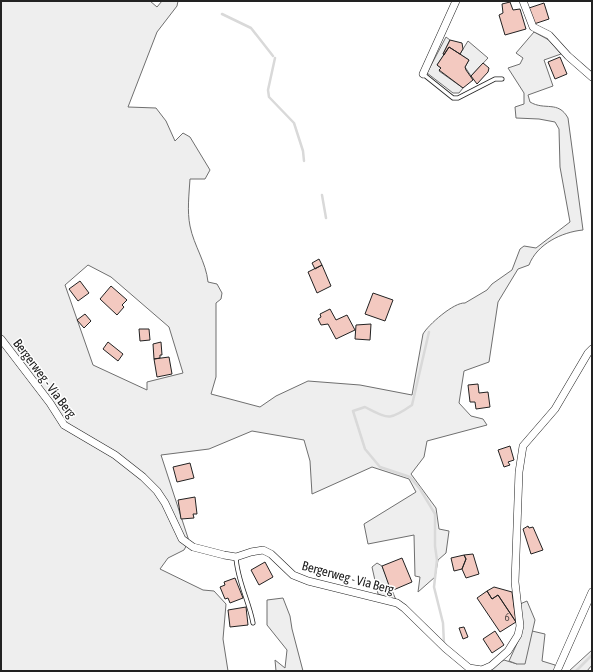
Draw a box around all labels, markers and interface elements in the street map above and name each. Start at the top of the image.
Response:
street label: Bergerweg - Via Berg [10,336,79,421]
street label: Bergerweg - Via Berg [300,558,396,597]
house number: 6 [504,611,510,623]

